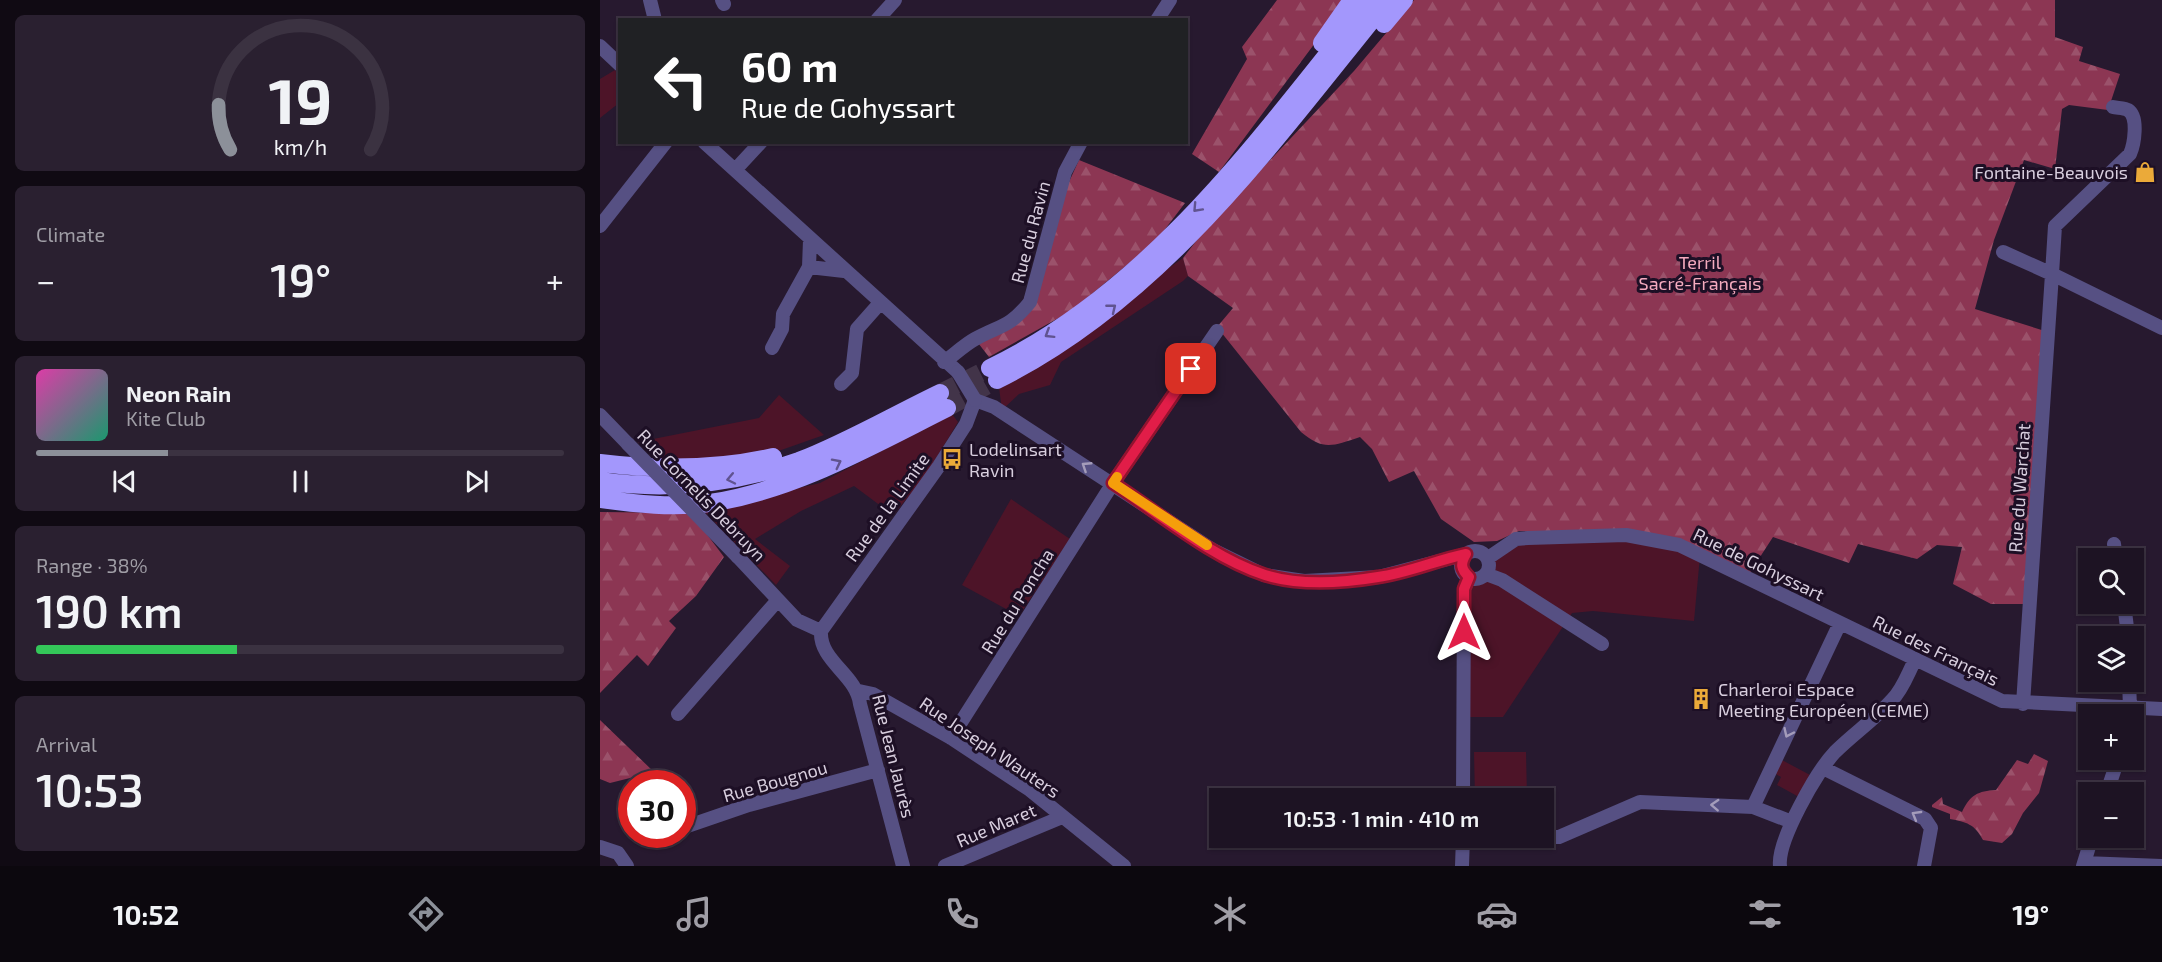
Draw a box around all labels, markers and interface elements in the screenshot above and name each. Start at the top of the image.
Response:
text: 60 m [741,40,838,90]
icon: left [642,42,720,120]
text: 19 [268,62,332,137]
text: Rue de Gohyssart [741,91,955,123]
text: km/h [273,134,327,159]
shop icon: Fontaine-Beauvois [2133,160,2157,184]
place label: Fontaine-Beauvois [1974,161,2128,183]
street label: Rue du Ravin [1006,178,1054,286]
one-way arrow [1193,201,1204,212]
text: Climate [36,222,105,246]
park label: Terril Sacré-Français [1639,251,1761,295]
text: 19° [270,252,331,306]
text: − [36,260,55,300]
text: + [546,260,564,300]
one-way arrow [1105,304,1116,315]
one-way arrow [1045,327,1055,339]
pin [1165,343,1216,394]
icon: arrive [1174,352,1207,385]
text: Neon Rain [126,380,231,406]
text: Kite Club [126,406,206,430]
street label: Rue du Warchat [2004,423,2034,553]
street label: Rue Cornelis Debruyn [633,424,771,566]
place label: Lodelinsart Ravin [969,438,1062,481]
bus stop icon: Lodelinsart Ravin [940,447,964,471]
street label: Rue de la Limite [840,448,934,566]
one-way arrow [831,458,842,470]
one-way arrow [1082,461,1092,473]
icon: previous [108,465,141,498]
icon: pause [284,465,317,498]
icon: next [460,465,493,498]
one-way arrow [726,472,736,485]
street label: Rue de Gohyssart [1690,523,1828,605]
street label: Rue du Poncha [976,544,1058,658]
map controls [2078,548,2144,848]
button: search [2078,548,2144,614]
text: Range · 38% [36,553,148,577]
text: 190 km [36,583,182,637]
position arrow [1432,600,1496,664]
street label: Rue des Français [1869,610,2003,691]
button: layers [2078,626,2144,692]
place label: Charleroi Espace Meeting Européen (CEME) [1718,678,1929,721]
building icon: Charleroi Espace Meeting Européen (CEME) [1689,687,1713,711]
street label: Rue Jean Jaurès [868,692,920,820]
street label: Rue Joseph Wauters [916,692,1064,802]
button: + [2078,704,2144,770]
one-way arrow [1784,726,1796,737]
text: Arrival [36,732,97,756]
street label: Rue Bougnou [720,756,830,806]
text: 10:53 [36,762,144,816]
speed limit sign: 30 [618,770,696,848]
button: − [2078,782,2144,848]
street label: Rue Maret [953,798,1039,852]
one-way arrow [1711,799,1720,812]
text: 10:53 · 1 min · 410 m [1284,805,1479,831]
one-way arrow [1912,811,1923,822]
icon: directions [405,893,447,935]
icon: music [673,893,715,935]
icon: phone [941,893,983,935]
icon: climate [1209,893,1251,935]
icon: car [1476,893,1518,935]
icon: filters [1744,893,1786,935]
text: 10:52 [113,898,179,930]
text: 19° [2012,898,2049,930]

